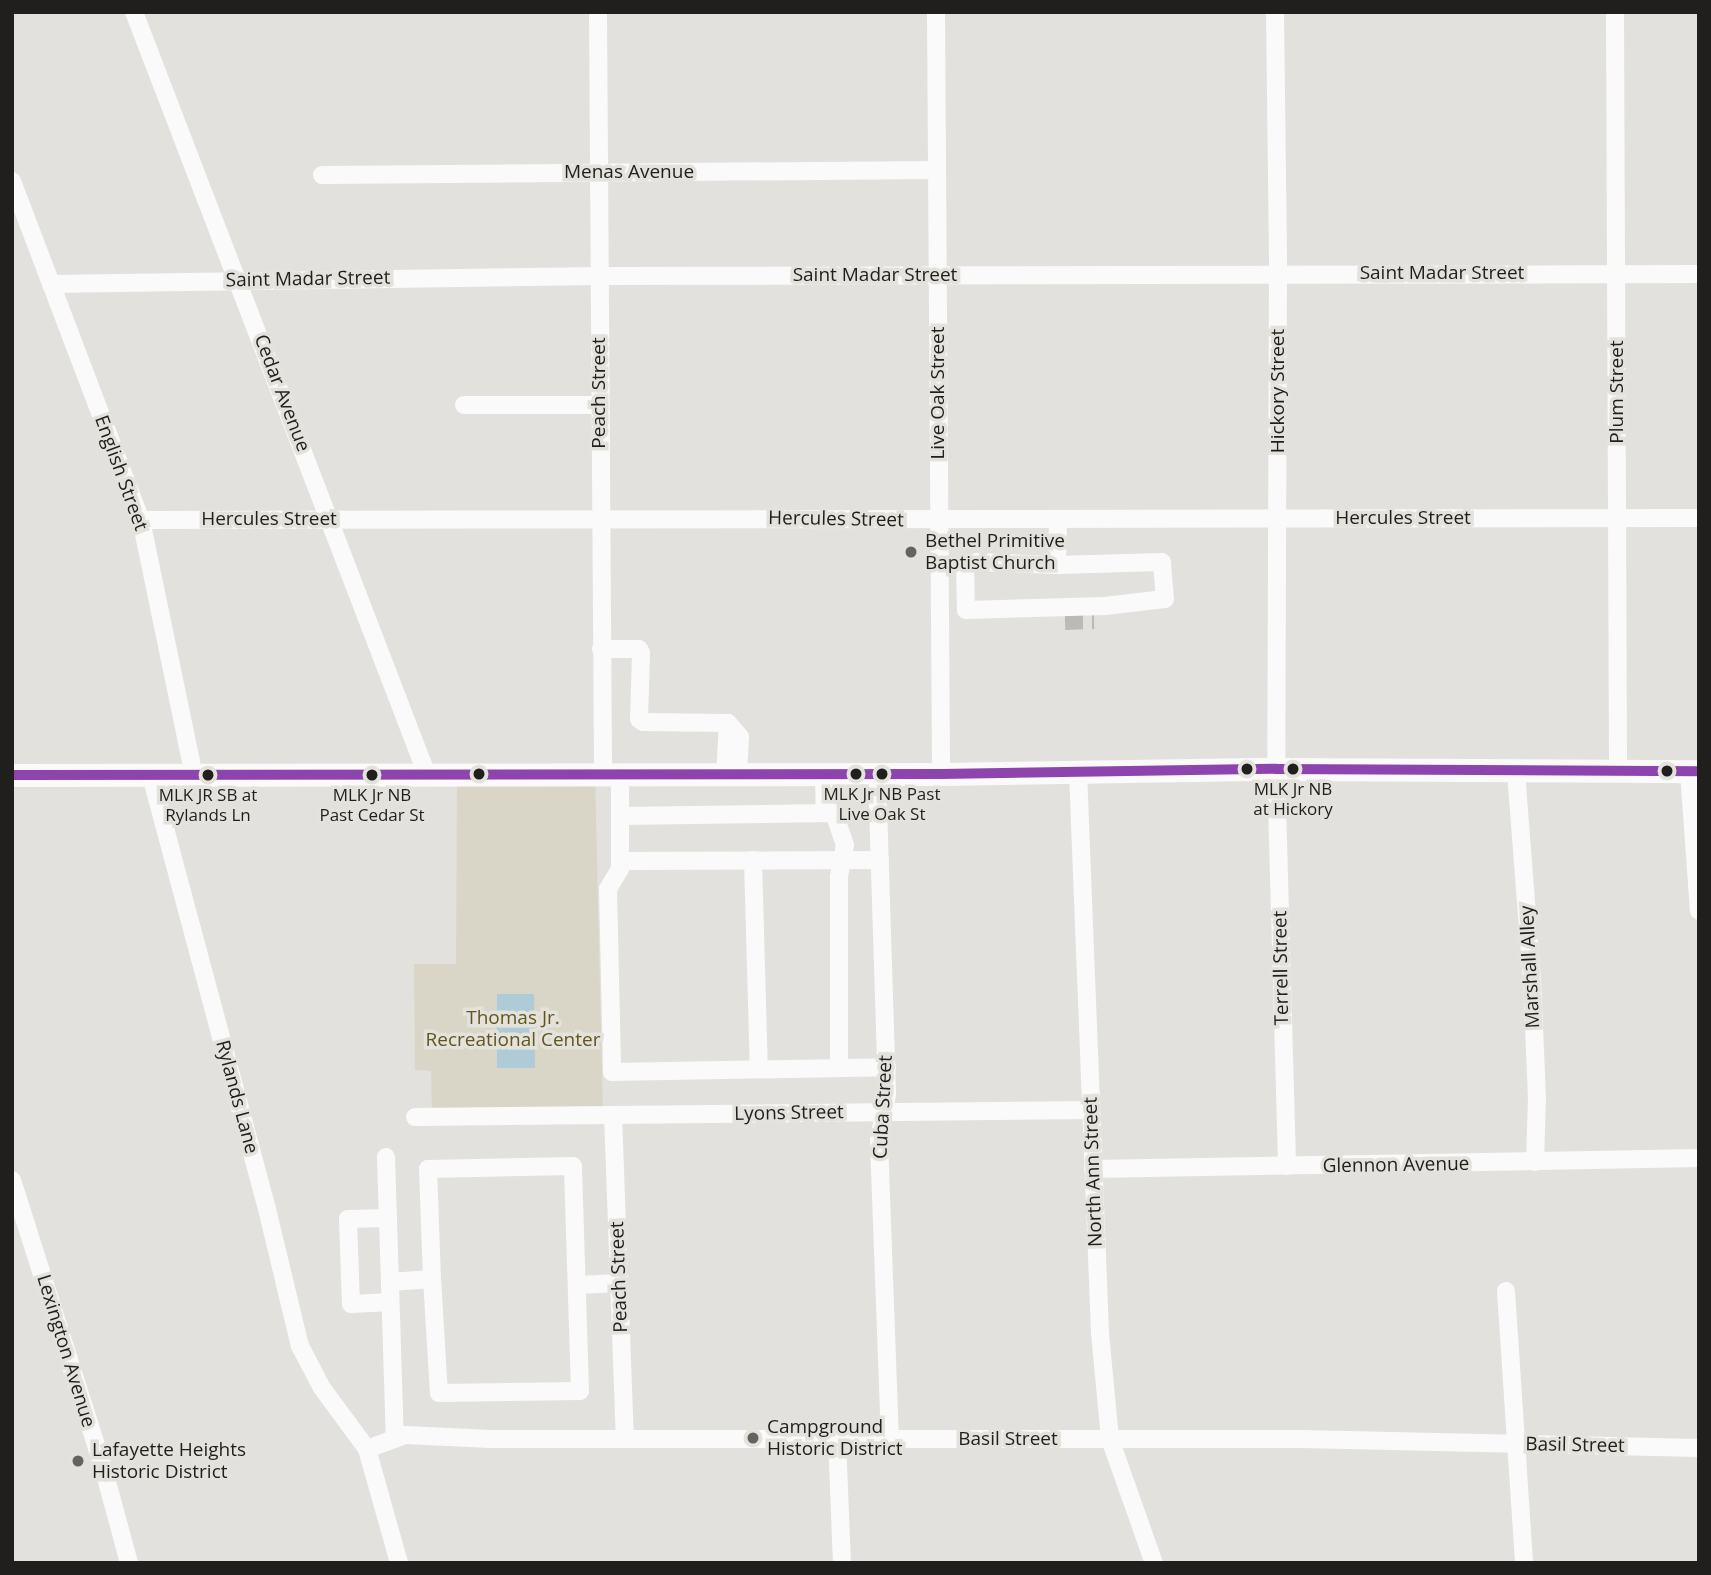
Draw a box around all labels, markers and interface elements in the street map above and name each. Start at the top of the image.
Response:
street label: Menas Avenue [564,161,694,183]
street label: Saint Madar Street [1360,262,1524,284]
street label: Saint Madar Street [793,264,957,286]
street label: Saint Madar Street [225,266,391,292]
street label: Live Oak Street [927,326,949,460]
street label: Hickory Street [1267,329,1289,453]
street label: Cedar Avenue [249,331,315,455]
street label: Peach Street [588,337,610,449]
street label: Plum Street [1606,340,1628,444]
street label: English Street [90,412,152,534]
street label: Hercules Street [768,506,904,532]
street label: Hercules Street [1335,507,1471,529]
street label: Hercules Street [201,508,337,530]
place label: Bethel Primitive Baptist Church [925,530,1065,574]
marker: Bethel Primitive Baptist Church [903,544,919,560]
unlabelled marker [1240,762,1254,776]
marker: MLK Jr NB at Hickory [1286,762,1300,776]
unlabelled marker [1660,764,1674,778]
unlabelled marker [472,767,486,781]
unlabelled marker [849,767,863,781]
marker: MLK Jr NB Past Live Oak St [875,767,889,781]
marker: MLK JR SB at Rylands Ln [201,768,215,782]
marker: MLK Jr NB Past Cedar St [365,768,379,782]
place label: MLK Jr NB at Hickory [1253,779,1333,819]
place label: MLK Jr NB Past Live Oak St [824,784,940,824]
place label: MLK JR SB at Rylands Ln [159,785,257,825]
place label: MLK Jr NB Past Cedar St [319,785,425,825]
street label: Marshall Alley [1515,905,1545,1029]
street label: Terrell Street [1269,910,1293,1026]
park label: Thomas Jr. Recreational Center [426,1007,600,1051]
street label: Rylands Lane [211,1038,263,1156]
street label: Cuba Street [869,1055,897,1159]
street label: North Ann Street [1079,1097,1107,1247]
street label: Lyons Street [734,1101,844,1125]
street label: Glennon Avenue [1322,1152,1470,1178]
street label: Peach Street [606,1221,632,1333]
street label: Lexington Avenue [32,1272,100,1430]
place label: Campground Historic District [767,1416,903,1460]
street label: Basil Street [958,1428,1058,1450]
marker: Campground Historic District [745,1430,761,1446]
street label: Basil Street [1525,1433,1625,1457]
place label: Lafayette Heights Historic District [92,1439,246,1483]
marker: Lafayette Heights Historic District [70,1453,86,1469]

